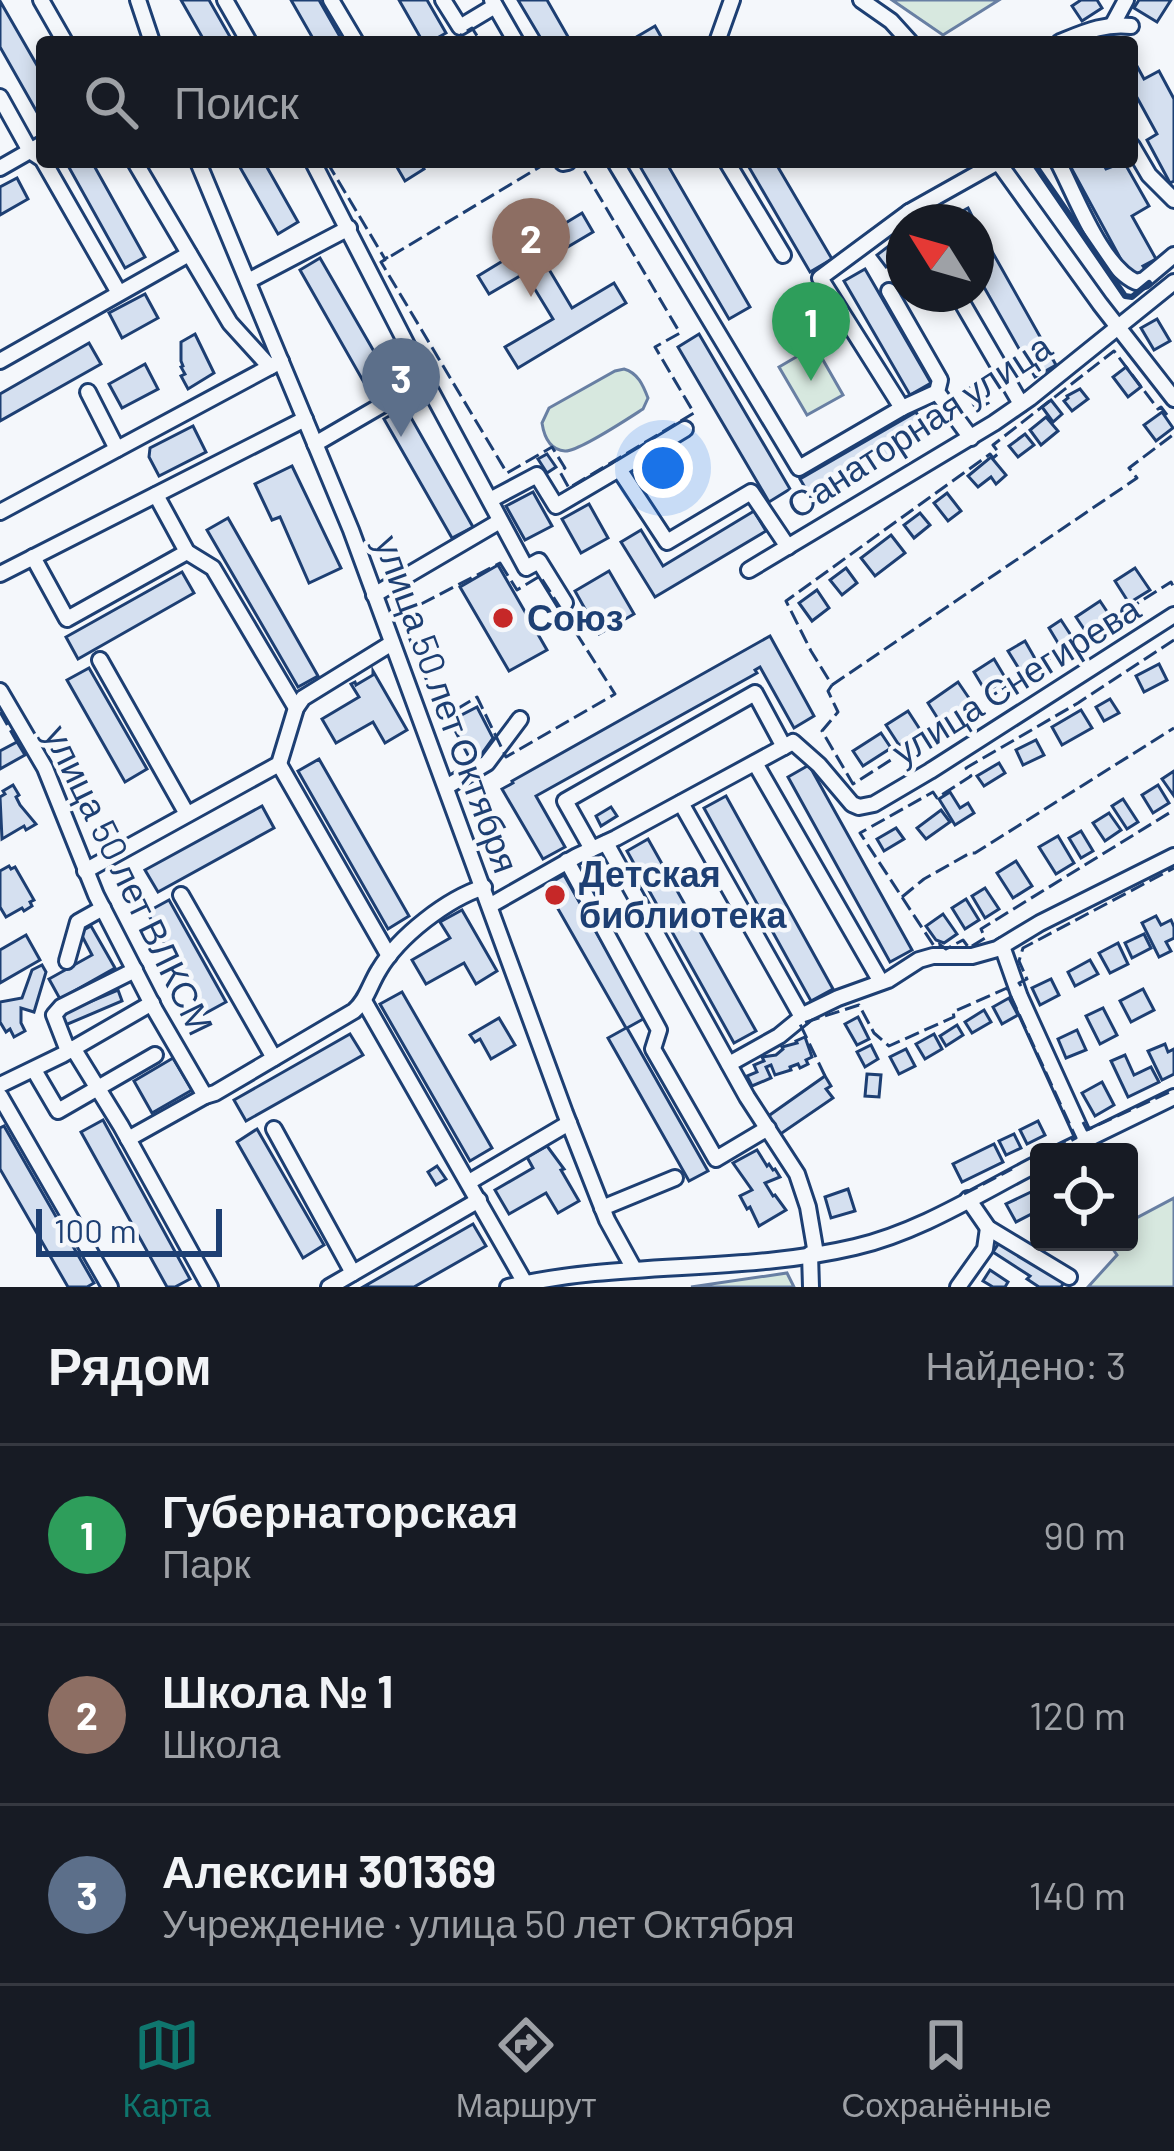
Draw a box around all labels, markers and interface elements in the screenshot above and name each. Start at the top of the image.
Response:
search box [36,36,1138,168]
icon: search [78,69,144,135]
text: Поиск [174,74,299,128]
pin: 2 [492,198,570,297]
north arrow [886,204,994,312]
pin: 1 [772,282,850,381]
street label: Санаторная улица [778,323,1060,527]
pin: 3 [362,338,440,437]
your location [633,438,693,498]
street label: улица 50 лет Октября [366,529,529,878]
street label: улица Снегирева [883,585,1148,773]
place label: Союз [527,595,624,638]
marker: Союз [490,605,516,631]
street label: улица 50 лет ВЛКСМ [36,718,224,1042]
place label: Детская библиотека [579,851,787,935]
marker: Детская библиотека [542,882,568,908]
map controls [1030,1143,1138,1251]
button: locate [1030,1143,1138,1251]
scale bar [36,1203,222,1256]
text: 100 m [54,1210,137,1250]
text: Рядом [48,1334,212,1395]
text: Найдено: 3 [926,1341,1126,1388]
text: Губернаторская [162,1483,519,1537]
text: 1 [80,1511,94,1558]
text: 90 m [1044,1511,1126,1558]
text: Парк [162,1539,250,1586]
text: Школа № 1 [162,1663,393,1717]
text: 2 [76,1691,98,1738]
text: 120 m [1029,1691,1126,1738]
text: Школа [162,1719,281,1766]
text: Алексин 301369 [162,1843,496,1897]
text: 3 [76,1871,98,1918]
text: 140 m [1029,1871,1126,1918]
text: Учреждение · улица 50 лет Октября [162,1899,795,1946]
tab: Карта [122,2012,211,2125]
tab: Маршрут [456,2012,596,2125]
tab: Сохранённые [841,2012,1052,2125]

